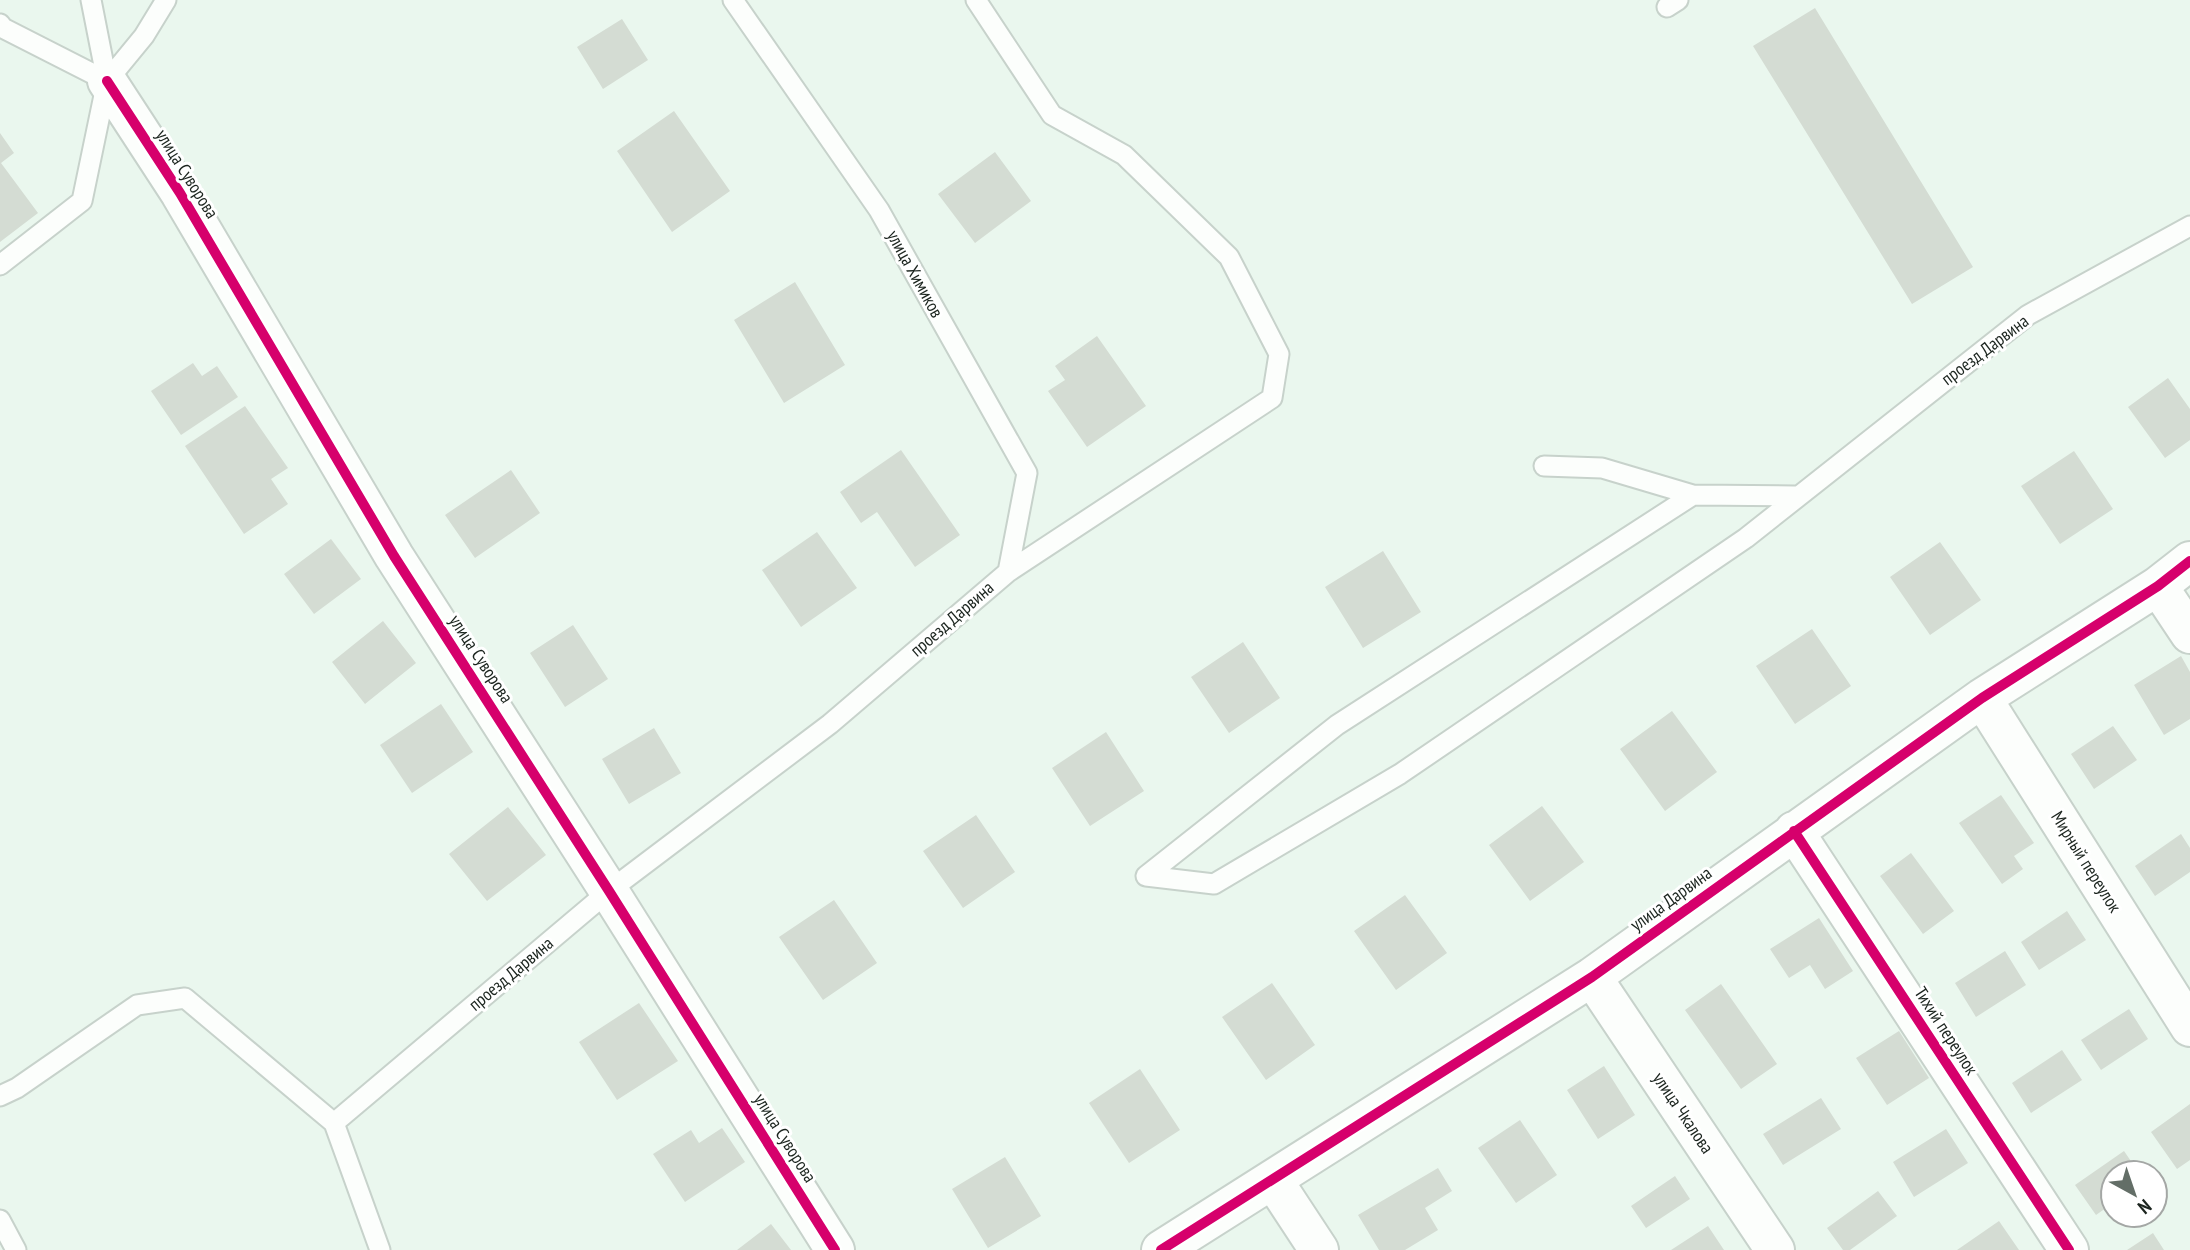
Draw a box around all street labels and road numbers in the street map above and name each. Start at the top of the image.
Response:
street label: улица Суворова [151,125,224,223]
street label: улица Химиков [882,226,949,322]
street label: проезд Дарвина [1936,309,2033,390]
street label: проезд Дарвина [905,576,998,661]
street label: улица Суворова [444,610,518,707]
street label: Мирный переулок [2046,807,2127,917]
street label: улица Дарвина [1625,861,1716,936]
street label: проезд Дарвина [464,932,558,1016]
street label: Тихий переулок [1910,982,1983,1079]
street label: улица Чкалова [1648,1068,1719,1158]
street label: улица Суворова [749,1089,822,1187]

